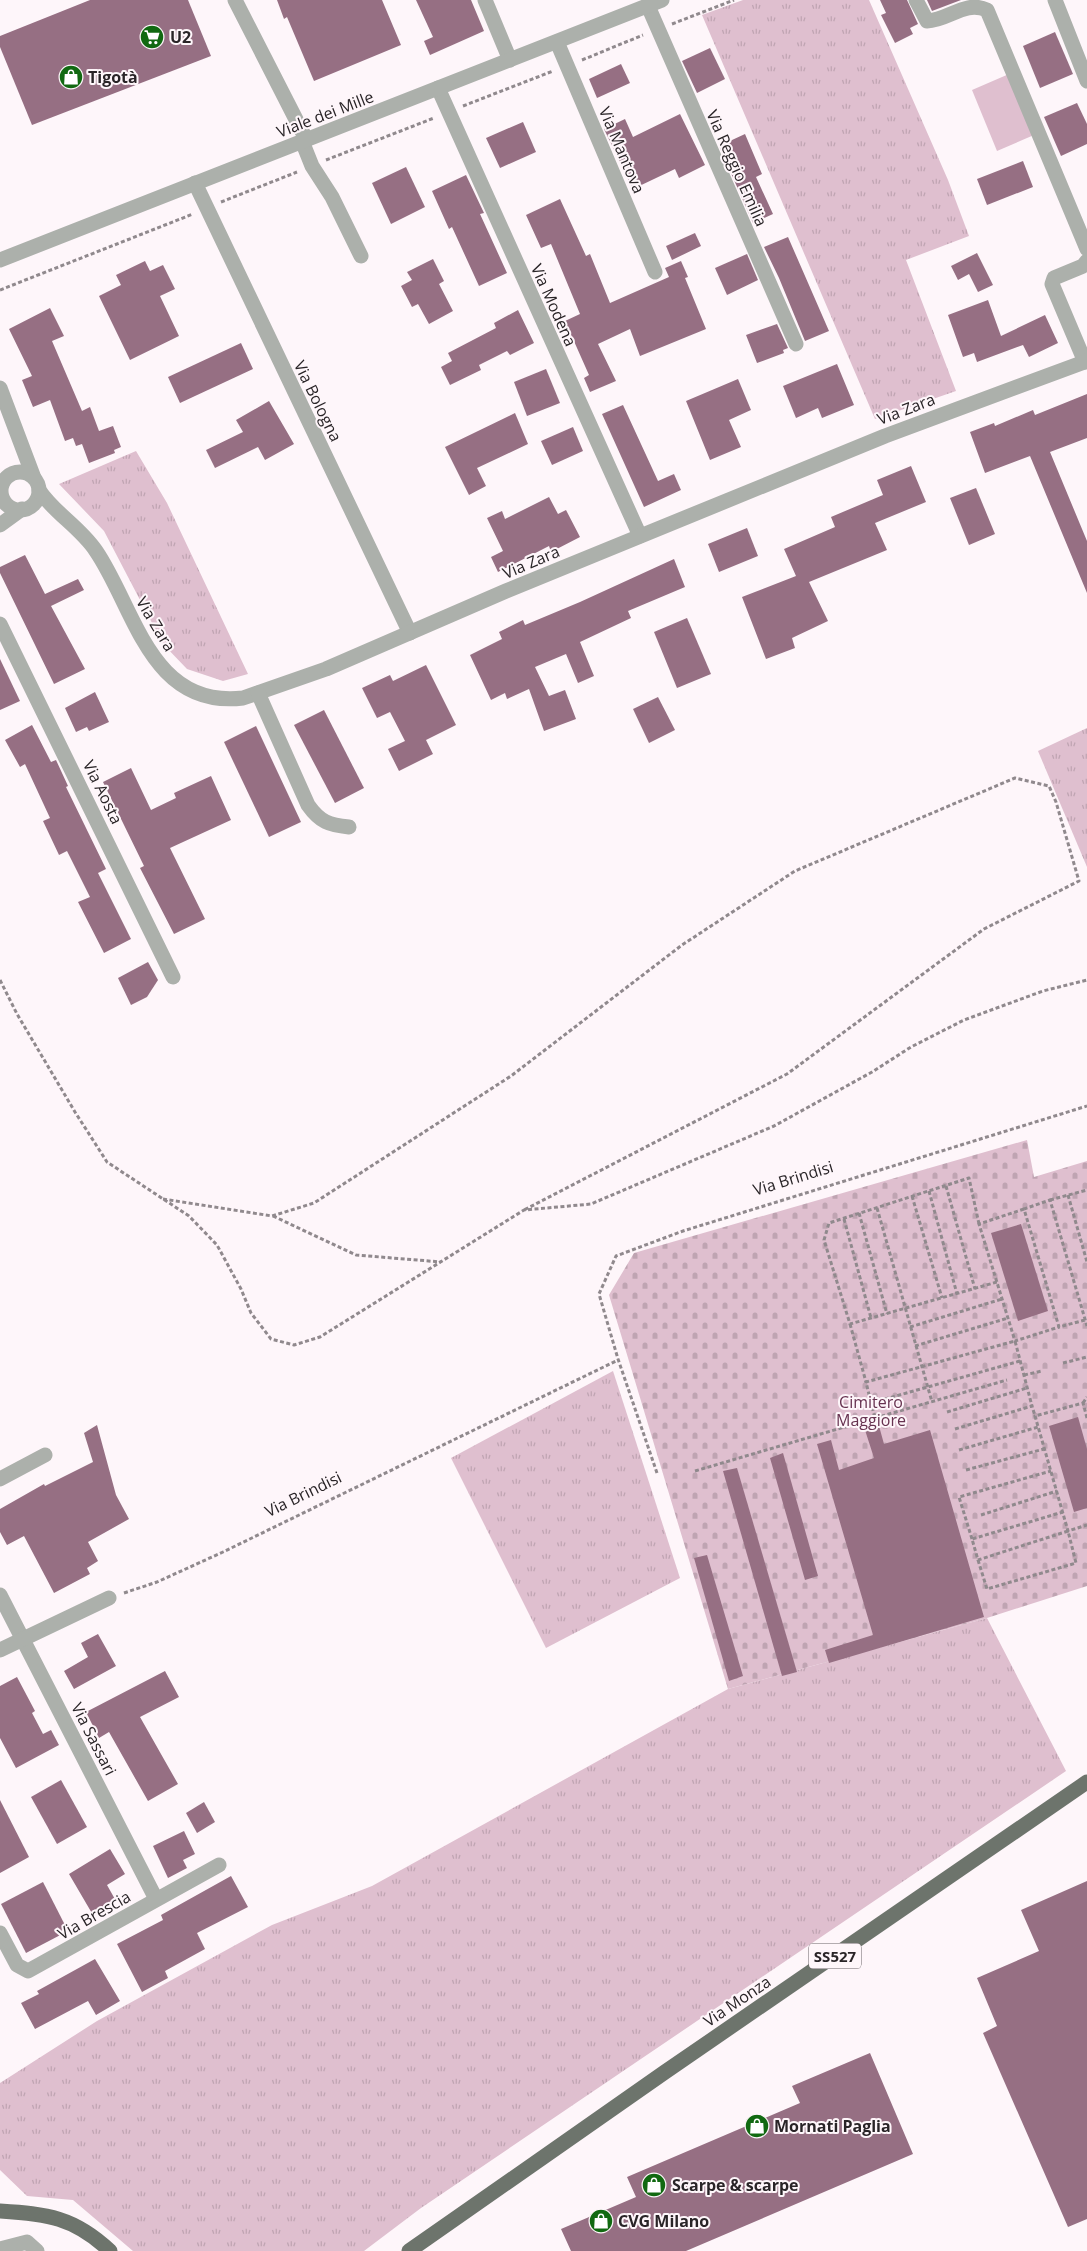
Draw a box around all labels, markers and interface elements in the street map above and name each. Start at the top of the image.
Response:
supermarket icon: U2 [139,24,165,50]
place label: U2 [170,26,191,48]
shop icon: Tigotà [58,64,84,90]
place label: Tigotà [88,66,138,88]
street label: Viale dei Mille [273,85,377,143]
street label: Via Mantova [594,103,650,197]
street label: Via Reggio Emilia [701,106,773,230]
street label: Via Modena [526,260,582,350]
street label: Via Bologna [289,357,347,445]
street label: Via Zara [874,388,938,430]
street label: Via Zara [499,540,563,584]
street label: Via Zara [131,593,181,655]
street label: Via Aosta [78,756,128,828]
street label: Via Brindisi [750,1155,836,1201]
park label: Cimitero Maggiore [836,1391,906,1431]
street label: Via Brindisi [261,1466,345,1522]
street label: Via Sassari [66,1699,122,1779]
street label: Via Brescia [54,1885,134,1945]
road number: SS527 [809,1944,861,1968]
street label: Via Monza [699,1970,775,2032]
shop icon: Mornati Paglia [744,2113,770,2139]
place label: Mornati Paglia [774,2115,891,2137]
shop icon: Scarpe & scarpe [641,2172,667,2198]
place label: Scarpe & scarpe [672,2174,799,2196]
shop icon: CVG Milano [588,2208,614,2234]
place label: CVG Milano [618,2210,709,2232]

